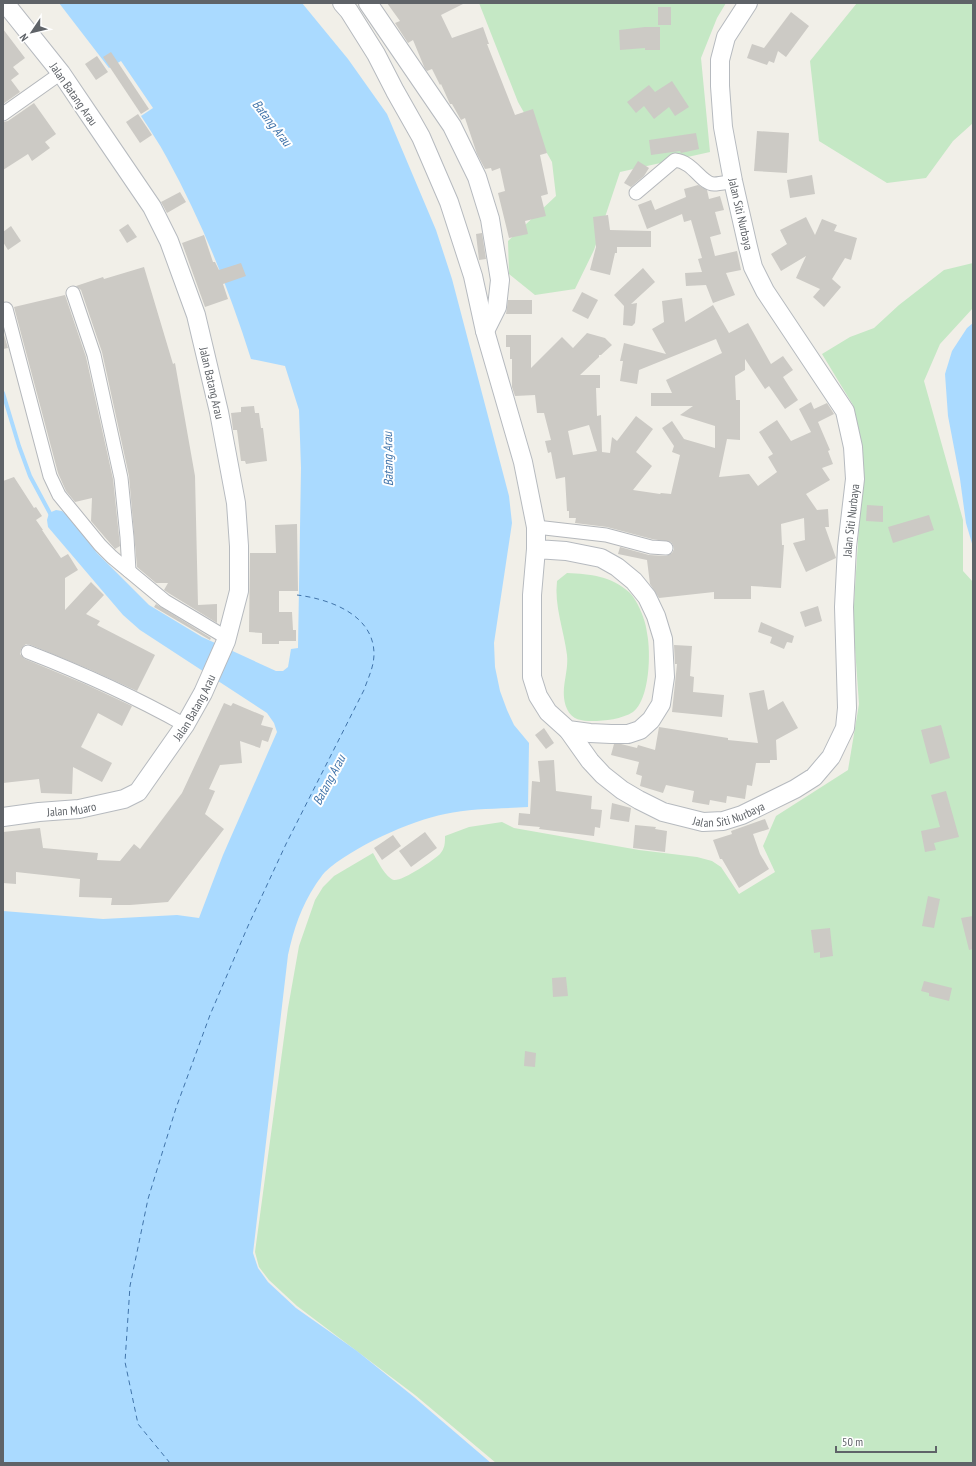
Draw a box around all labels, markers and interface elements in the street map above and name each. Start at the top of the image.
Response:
north arrow [12,12,52,52]
text: N [16,31,31,44]
street label: Jalan Batang Arau [46,59,101,128]
water label: Batang Arau [249,96,296,151]
street label: Jalan Siti Nurbaya [725,175,757,252]
street label: Jalan Batang Arau [196,345,228,420]
water label: Batang Arau [379,430,397,486]
street label: Jalan Siti Nurbaya [839,483,862,558]
street label: Jalan Batang Arau [169,672,218,744]
water label: Batang Arau [309,751,350,808]
street label: Jalan Muaro [45,798,97,819]
street label: Jalan Siti Nurbaya [691,798,767,829]
scale bar [836,1428,936,1454]
text: 50 m [842,1434,863,1449]

